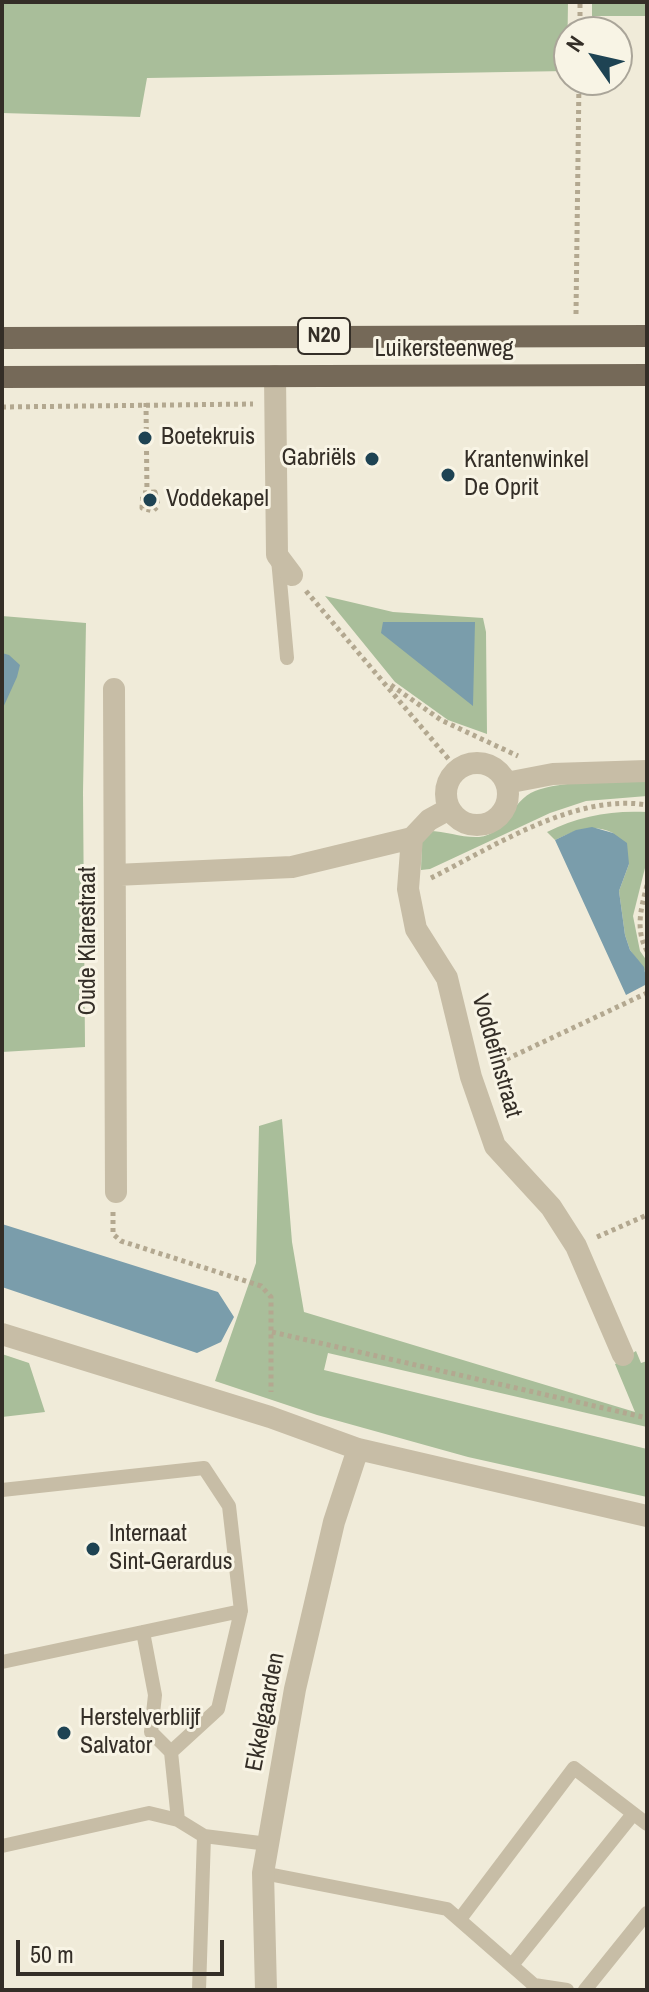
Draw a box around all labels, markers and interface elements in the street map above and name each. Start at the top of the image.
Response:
north arrow [553,16,633,96]
text: N [559,30,591,57]
road number: N20 [298,318,350,354]
street label: Luikersteenweg [375,336,513,364]
place label: Boetekruis [161,424,255,452]
marker: Boetekruis [136,429,154,447]
place label: Gabriëls [282,445,356,473]
place label: Krantenwinkel De Oprit [464,447,589,503]
marker: Gabriëls [363,450,381,468]
marker: Krantenwinkel De Oprit [439,466,457,484]
place label: Voddekapel [166,486,269,514]
marker: Voddekapel [141,491,159,509]
street label: Oude Klarestraat [75,867,103,1015]
street label: Voddefinstraat [465,991,527,1121]
place label: Internaat Sint-Gerardus [109,1521,233,1577]
marker: Internaat Sint-Gerardus [84,1540,102,1558]
street label: Ekkelgaarden [240,1650,292,1774]
place label: Herstelverblijf Salvator [80,1705,200,1761]
marker: Herstelverblijf Salvator [55,1724,73,1742]
scale bar [20,1924,228,1974]
text: 50 m [30,1938,74,1970]

